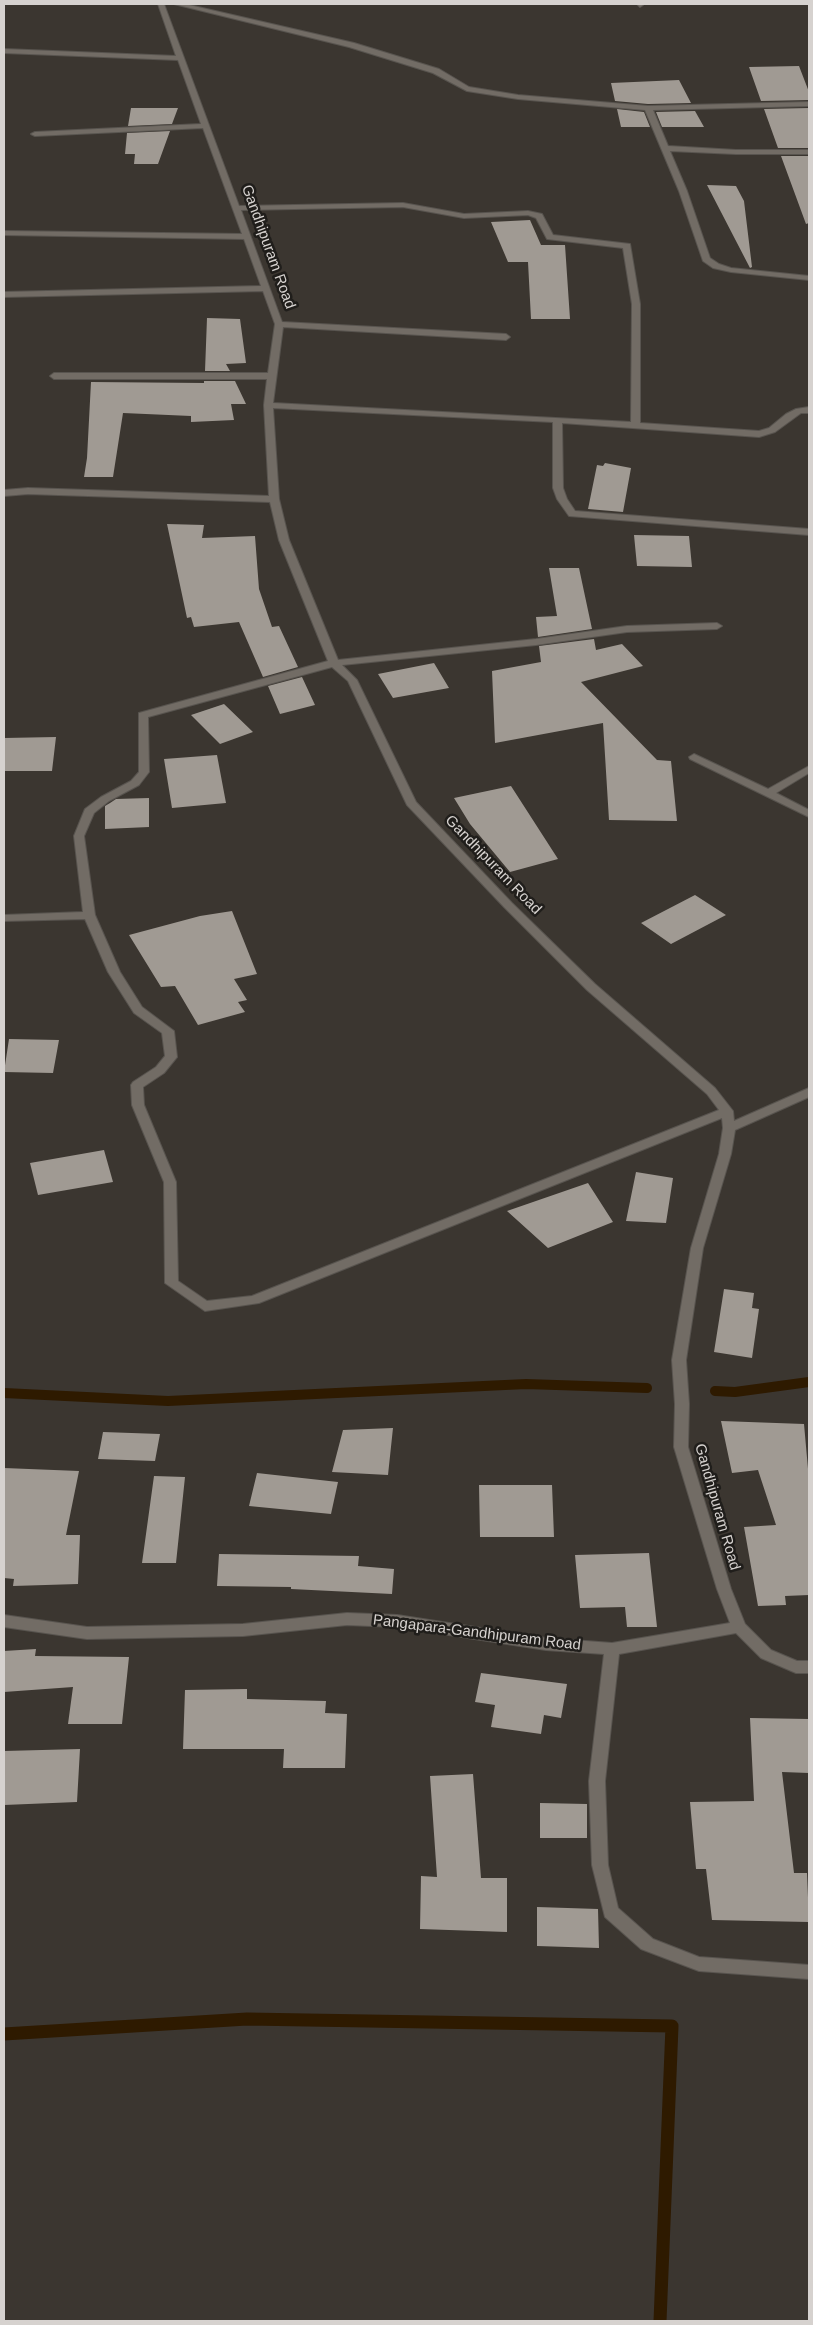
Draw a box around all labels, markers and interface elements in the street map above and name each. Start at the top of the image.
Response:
street label: Gandhipuram Road [237,182,299,312]
street label: Gandhipuram Road [441,812,545,918]
street label: Gandhipuram Road [690,1442,744,1572]
street label: Pangapara-Gandhipuram Road [372,1611,582,1655]

